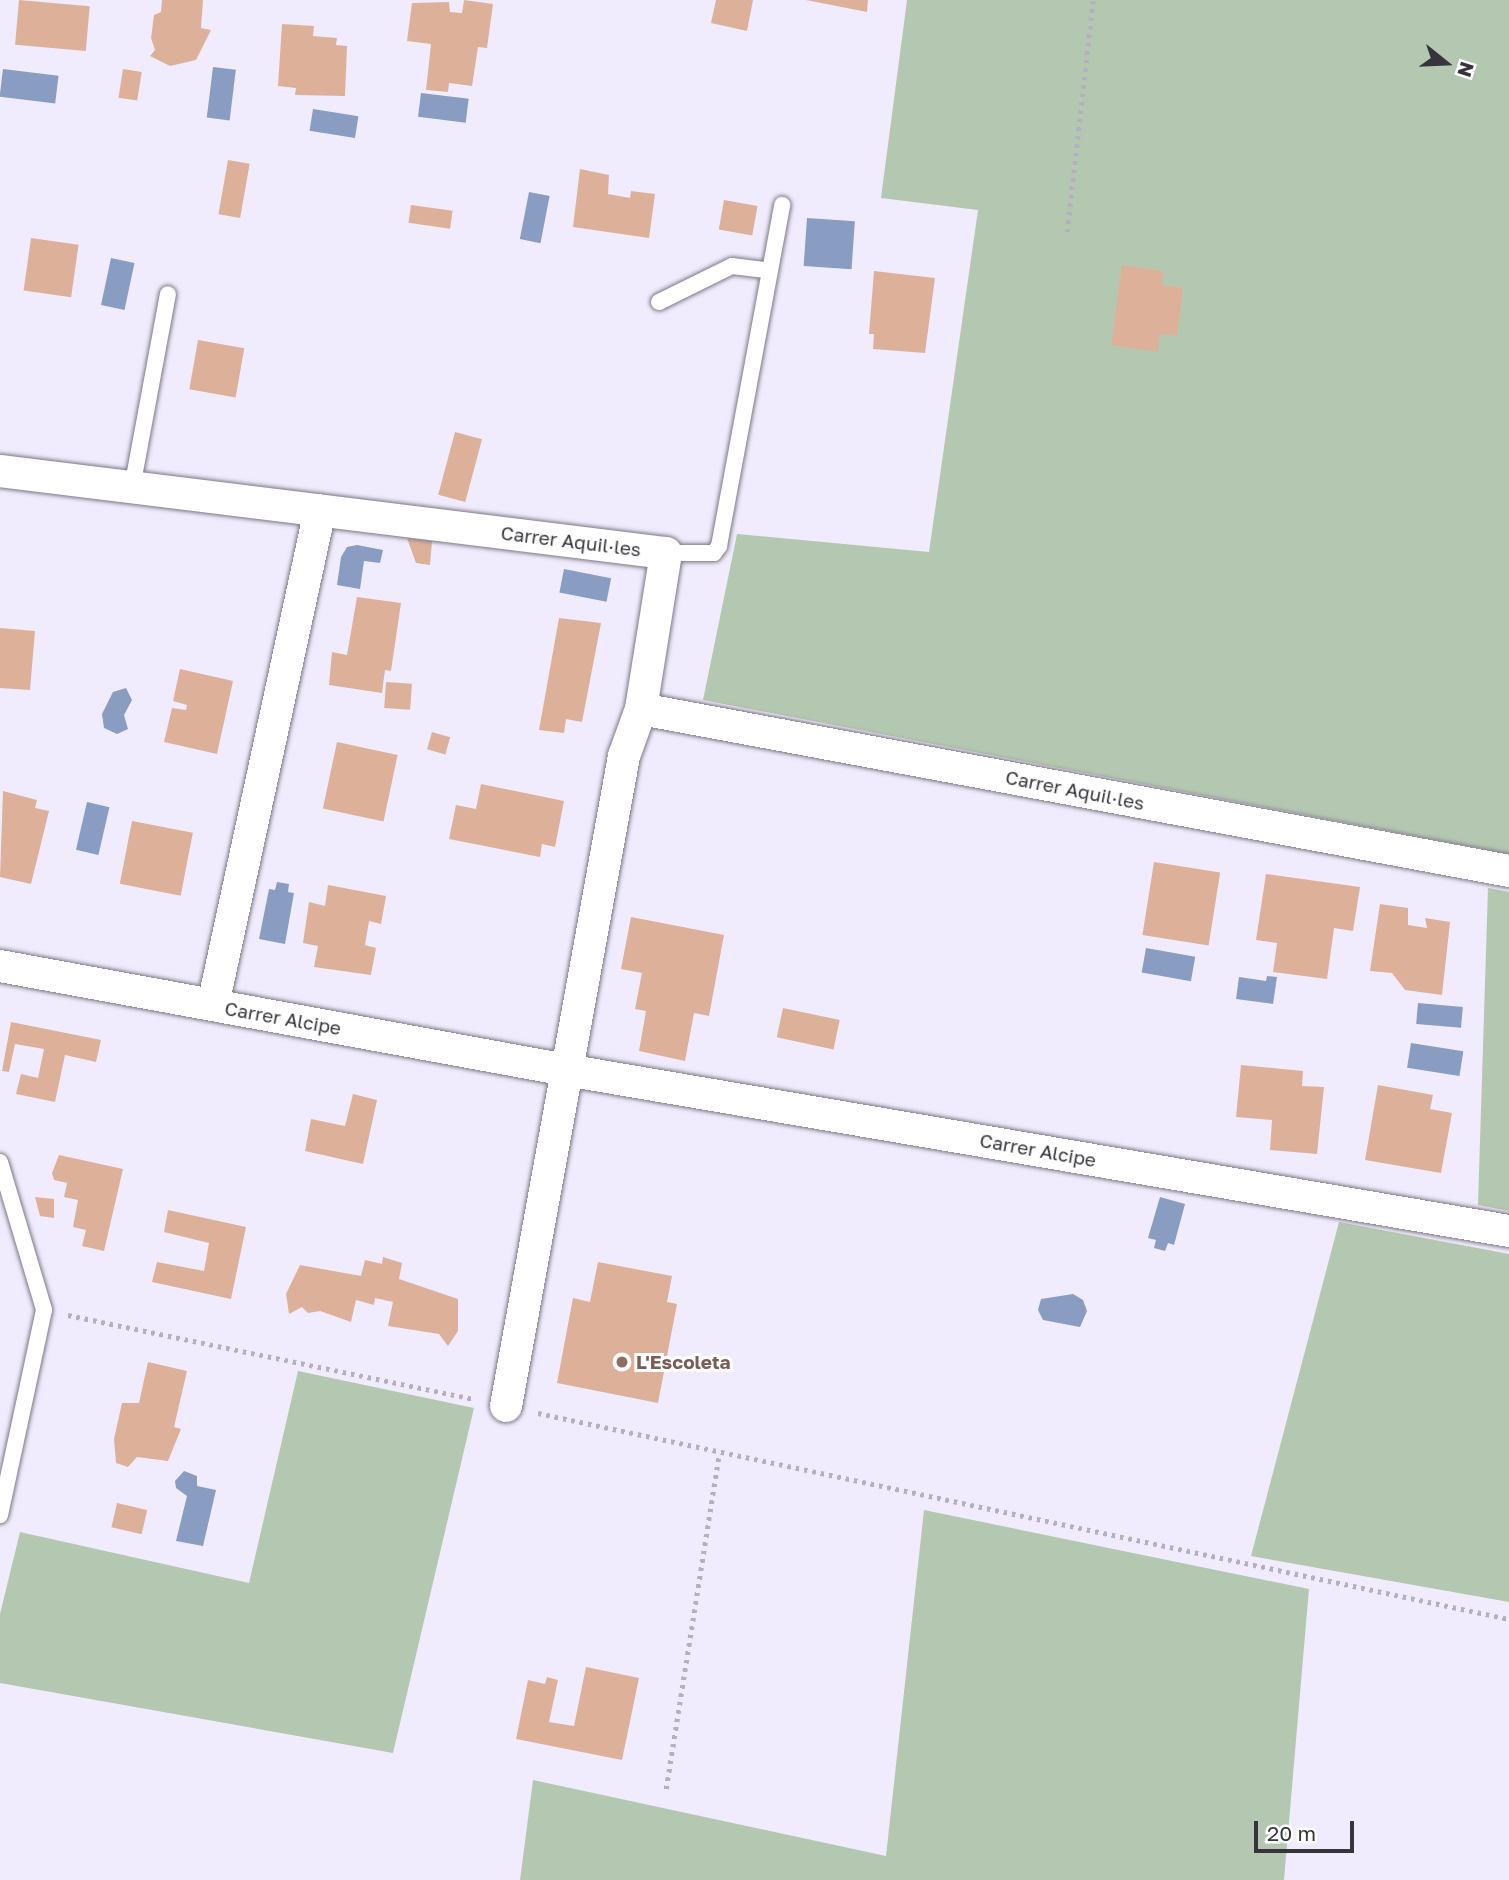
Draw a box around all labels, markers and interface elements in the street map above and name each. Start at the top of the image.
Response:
north arrow [1411,28,1481,98]
text: N [1453,59,1480,80]
street label: Carrer Aquil·les [500,521,642,561]
street label: Carrer Aquil·les [1004,765,1146,815]
street label: Carrer Alcipe [223,997,343,1039]
street label: Carrer Alcipe [978,1129,1098,1171]
place label: L'Escoleta [636,1351,731,1373]
marker: L'Escoleta [614,1354,630,1370]
scale bar [1257,1806,1357,1850]
text: 20 m [1267,1820,1316,1846]

